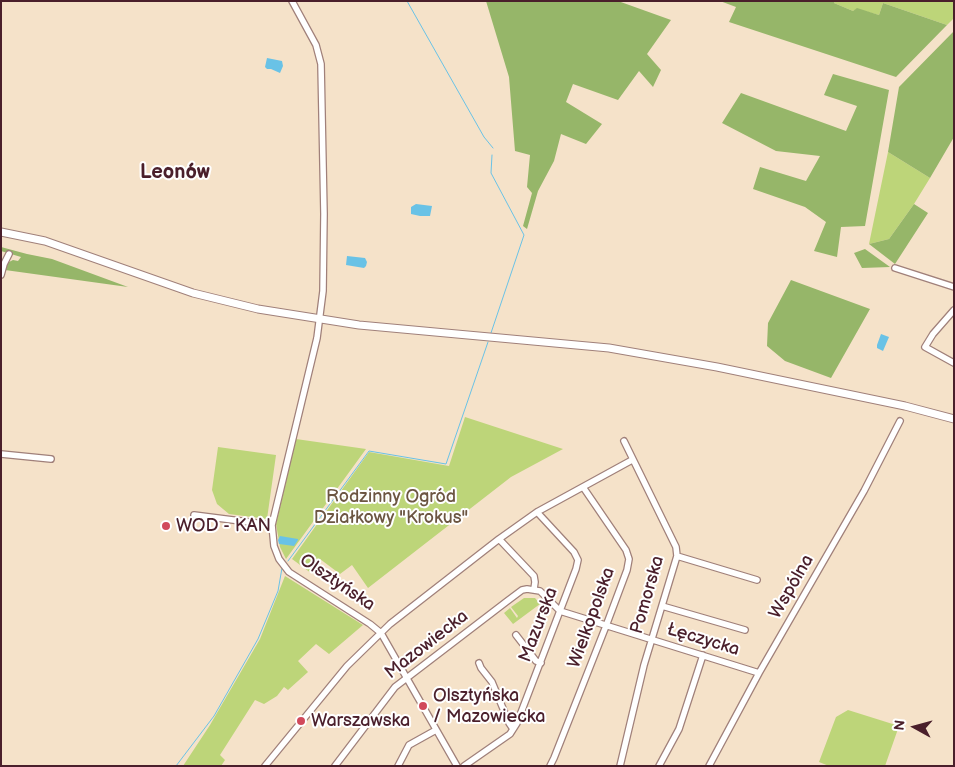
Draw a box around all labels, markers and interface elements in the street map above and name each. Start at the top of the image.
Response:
district label: Leonów [140,161,210,185]
park label: Rodzinny Ogród Działkowy "Krokus" [314,486,468,528]
place label: WOD - KAN [176,515,271,537]
marker: WOD - KAN [160,520,172,532]
street label: Olsztyńska [295,550,379,616]
street label: Wspólna [765,551,819,623]
street label: Pomorska [627,554,669,636]
street label: Wielkopolska [564,565,620,671]
street label: Mazurska [515,585,563,665]
street label: Mazowiecka [381,606,473,684]
street label: Łęczycka [664,619,742,661]
place label: Olsztyńska / Mazowiecka [433,685,545,728]
marker: Olsztyńska / Mazowiecka [417,700,429,712]
north arrow [890,702,940,752]
place label: Warszawska [311,710,410,732]
marker: Warszawska [295,715,307,727]
text: N [891,719,909,731]

